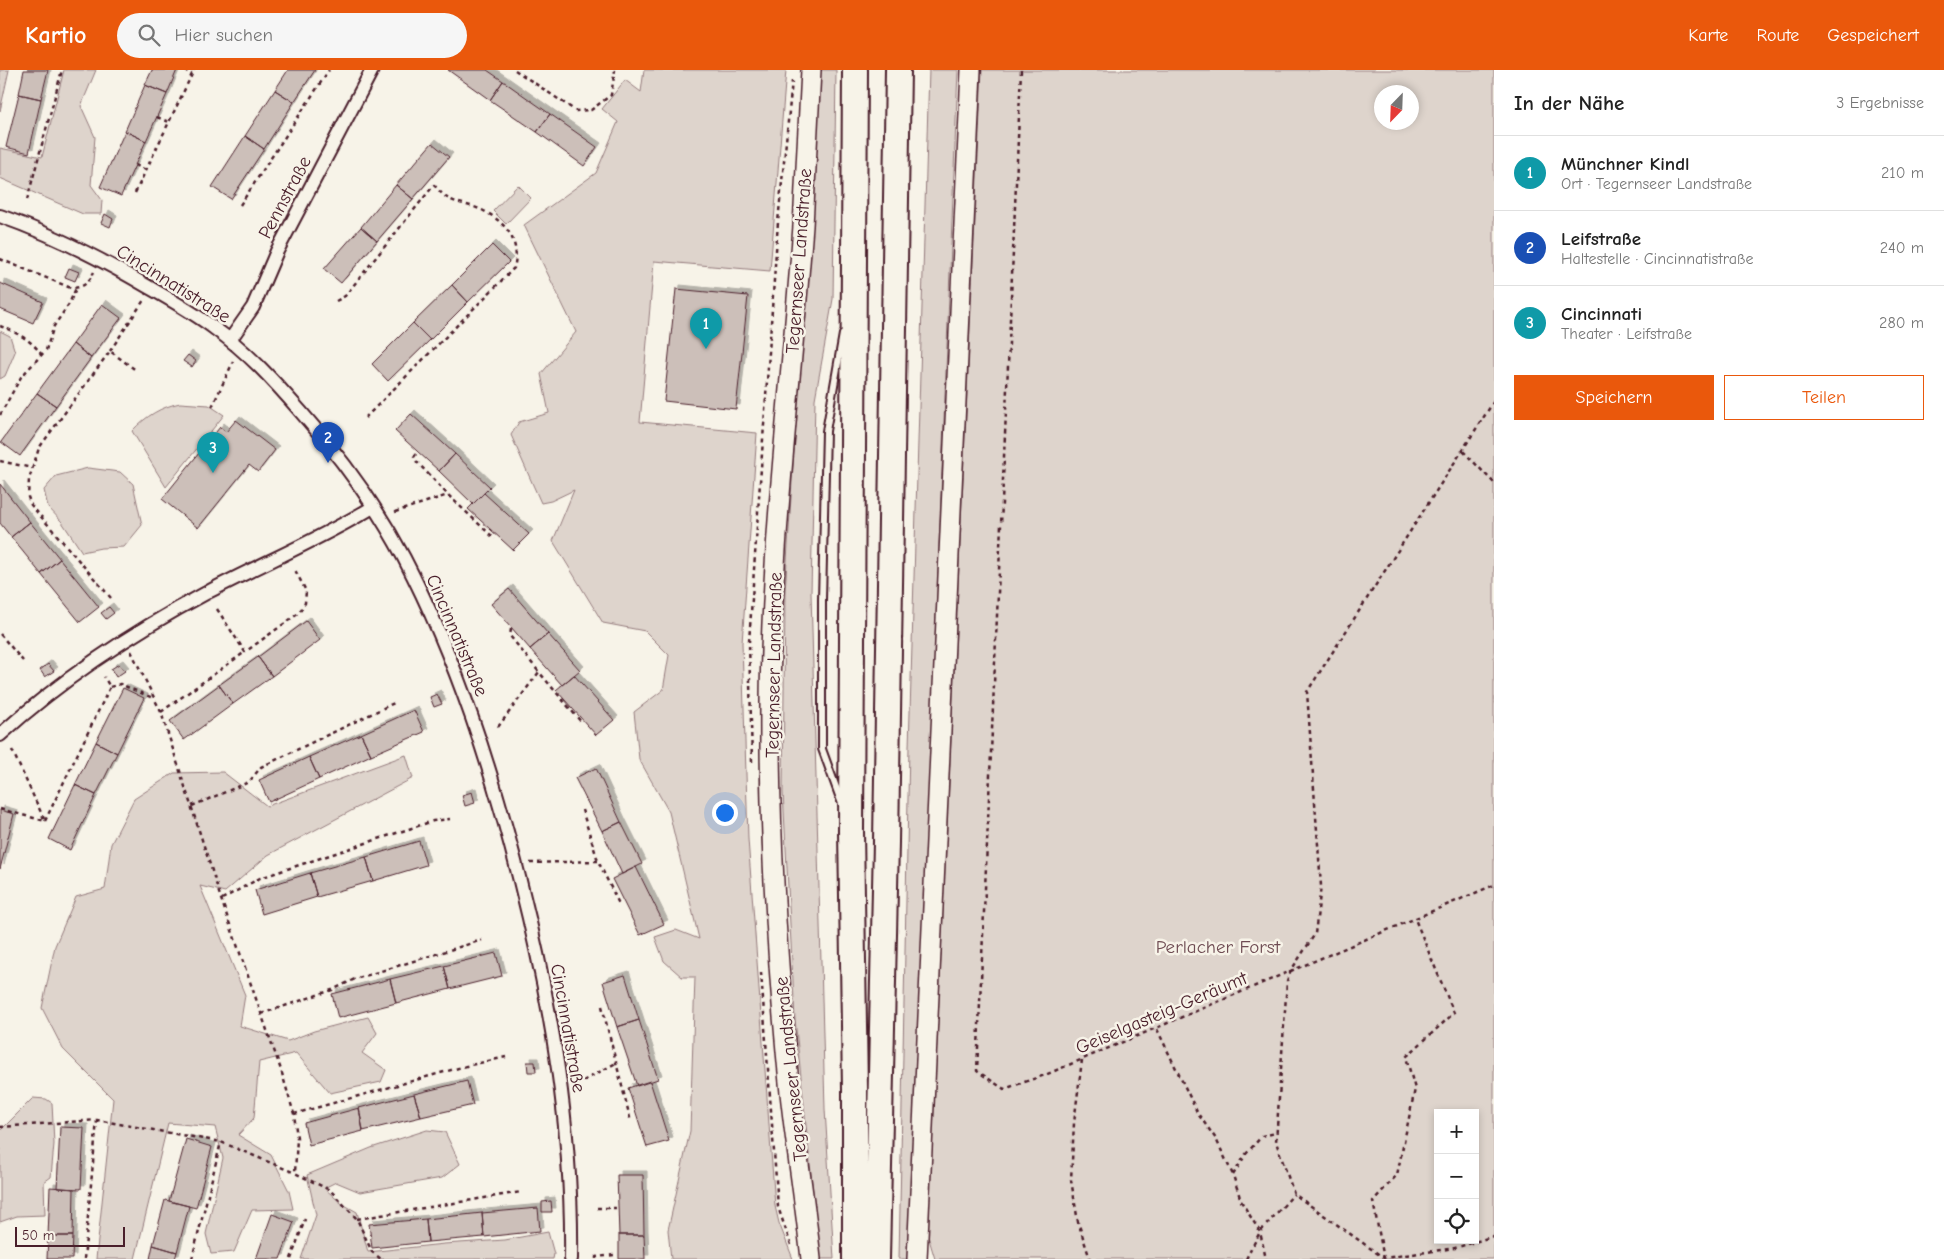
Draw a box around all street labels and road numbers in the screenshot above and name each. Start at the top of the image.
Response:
street label: Pennstraße [254,152,316,242]
street label: Tegernseer Landstraße [782,168,816,354]
street label: Cincinnatistraße [112,240,235,328]
street label: Cincinnatistraße [421,571,493,700]
street label: Tegernseer Landstraße [761,572,787,758]
street label: Cincinnatistraße [546,962,590,1094]
street label: Geiselgasteig-Geräumt [1072,967,1251,1059]
street label: Tegernseer Landstraße [770,975,812,1162]

